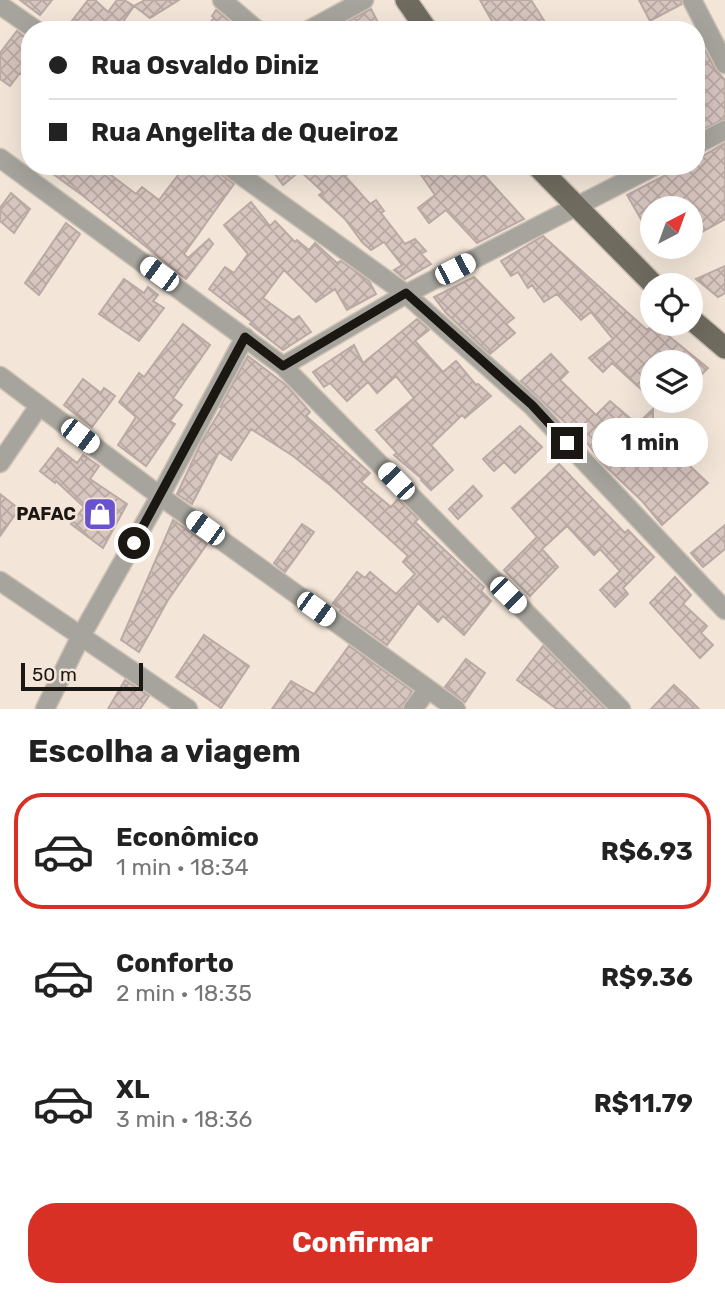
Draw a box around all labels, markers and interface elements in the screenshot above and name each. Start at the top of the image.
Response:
text: Rua Osvaldo Diniz [91,50,319,81]
text: Rua Angelita de Queiroz [91,117,398,148]
north arrow [640,196,704,259]
map controls [640,196,703,413]
car [432,250,479,288]
car [136,253,183,295]
button: locate [640,273,703,336]
button: layers [640,350,703,413]
car [57,415,104,457]
callout: 1 min [592,418,707,467]
route end [551,427,583,459]
text: 1 min [621,428,679,456]
car [374,459,419,503]
shop icon: PAFAC [81,495,119,533]
place label: PAFAC [16,503,76,525]
car [182,507,229,549]
route start [118,527,150,559]
car [486,573,531,617]
car [293,588,340,630]
scale bar [21,660,144,692]
text: 50 m [32,663,77,686]
text: Escolha a viagem [28,732,301,770]
icon: car [32,820,95,883]
text: Econômico [116,822,259,853]
text: R$6.93 [601,836,693,867]
text: 1 min · 18:34 [116,853,249,881]
icon: car [32,946,95,1009]
text: Conforto [116,948,234,979]
text: R$9.36 [601,962,693,993]
text: 2 min · 18:35 [116,979,252,1007]
icon: car [32,1072,95,1135]
text: XL [116,1074,149,1105]
text: R$11.79 [594,1088,693,1119]
text: 3 min · 18:36 [116,1105,252,1133]
button: Confirmar [28,1203,697,1283]

